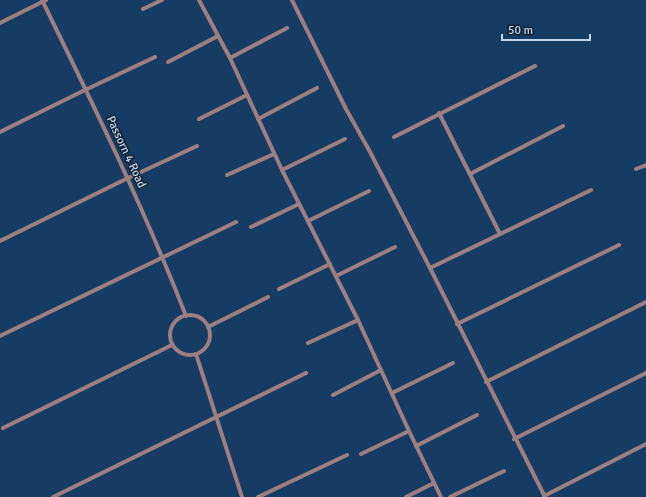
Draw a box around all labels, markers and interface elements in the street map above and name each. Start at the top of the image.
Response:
scale bar [502,16,590,42]
text: 50 m [508,23,533,38]
street label: Passorn 4 Road [103,114,149,190]

